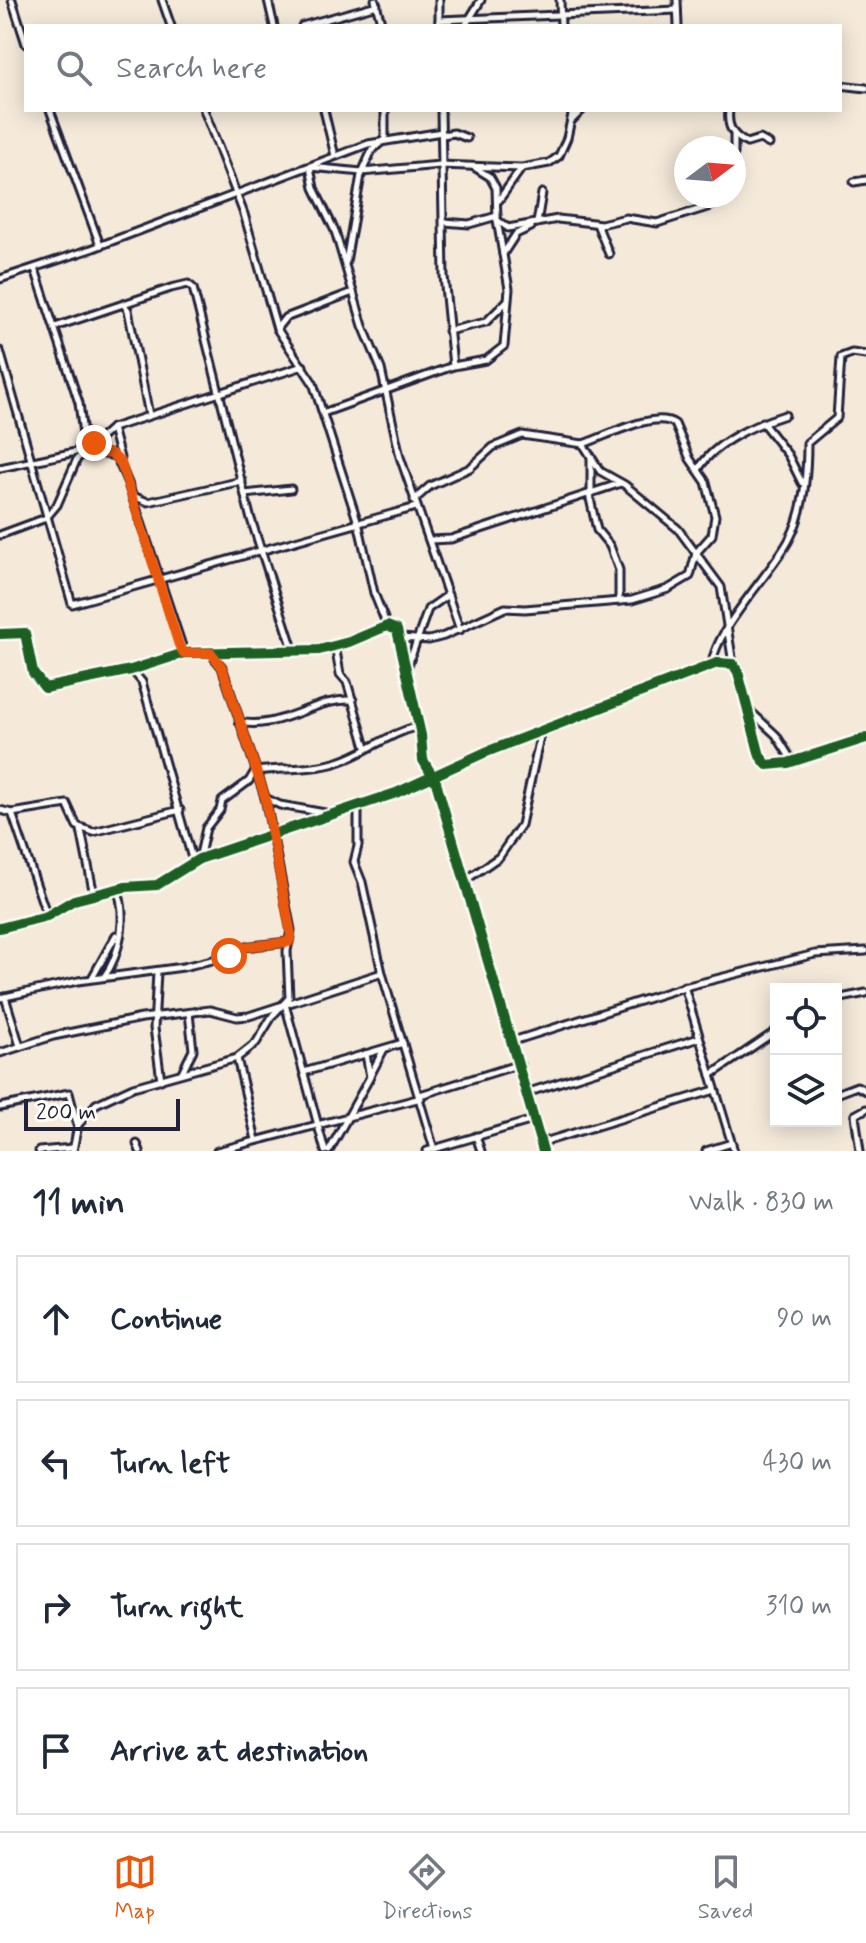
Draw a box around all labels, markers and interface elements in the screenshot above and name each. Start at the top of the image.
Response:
search box [24,24,842,112]
icon: search [52,46,96,90]
text: Search here [116,49,267,88]
north arrow [674,136,746,208]
route end [76,425,112,461]
route start [211,938,247,974]
map controls [770,983,842,1127]
button: locate [770,983,842,1055]
button: layers [770,1055,842,1127]
scale bar [24,1095,180,1131]
text: 200 m [36,1099,96,1127]
text: 11 min [32,1181,125,1226]
text: Walk · 830 m [689,1186,834,1220]
icon: ahead [34,1297,78,1341]
text: Continue [110,1300,222,1339]
text: 90 m [777,1302,832,1336]
icon: left [34,1441,78,1485]
text: Turn left [110,1444,230,1483]
text: 430 m [763,1446,832,1480]
icon: right [34,1585,78,1629]
text: Turn right [110,1588,243,1627]
text: 310 m [766,1590,832,1624]
icon: arrive [34,1729,78,1773]
text: Arrive at destination [110,1732,368,1771]
tab: Map [113,1850,157,1926]
tab: Directions [382,1850,472,1926]
tab: Saved [698,1850,753,1926]

